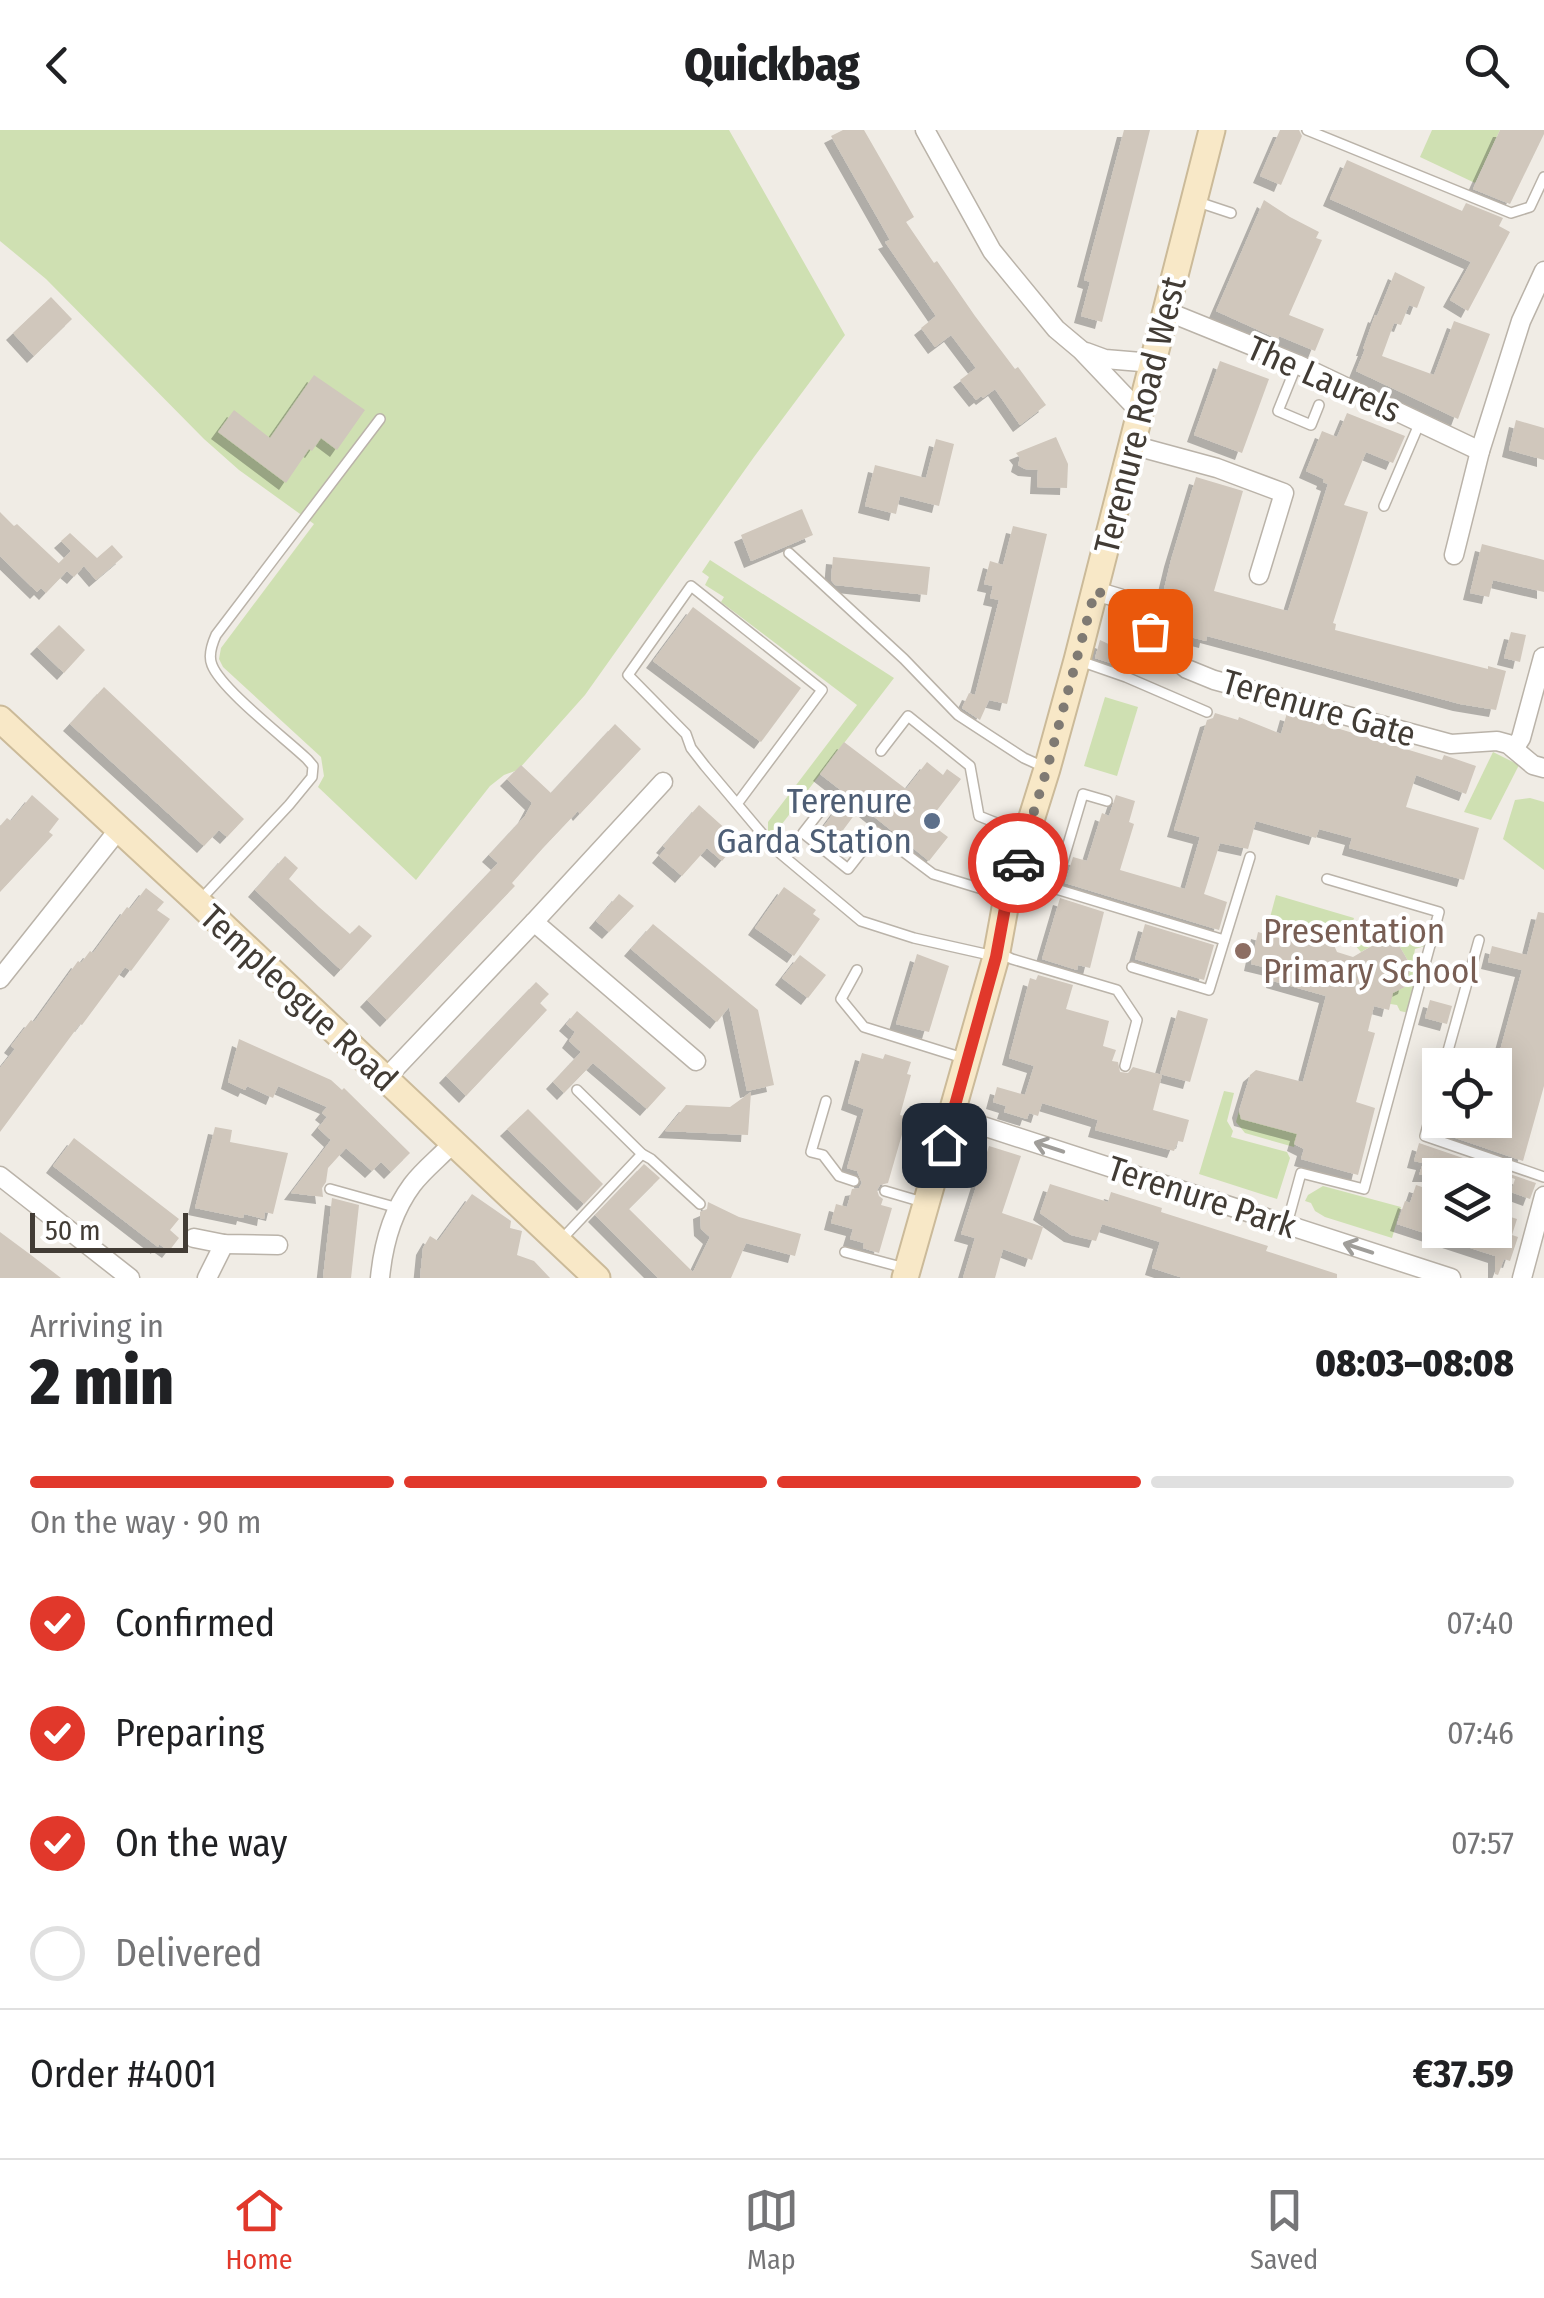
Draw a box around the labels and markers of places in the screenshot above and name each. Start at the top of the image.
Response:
pin [1108,589,1193,674]
place label: Terenure Garda Station [717,780,912,862]
marker: Terenure Garda Station [921,810,943,832]
place label: Presentation Primary School [1263,910,1479,992]
marker: Presentation Primary School [1232,940,1254,962]
pin [902,1103,987,1188]

